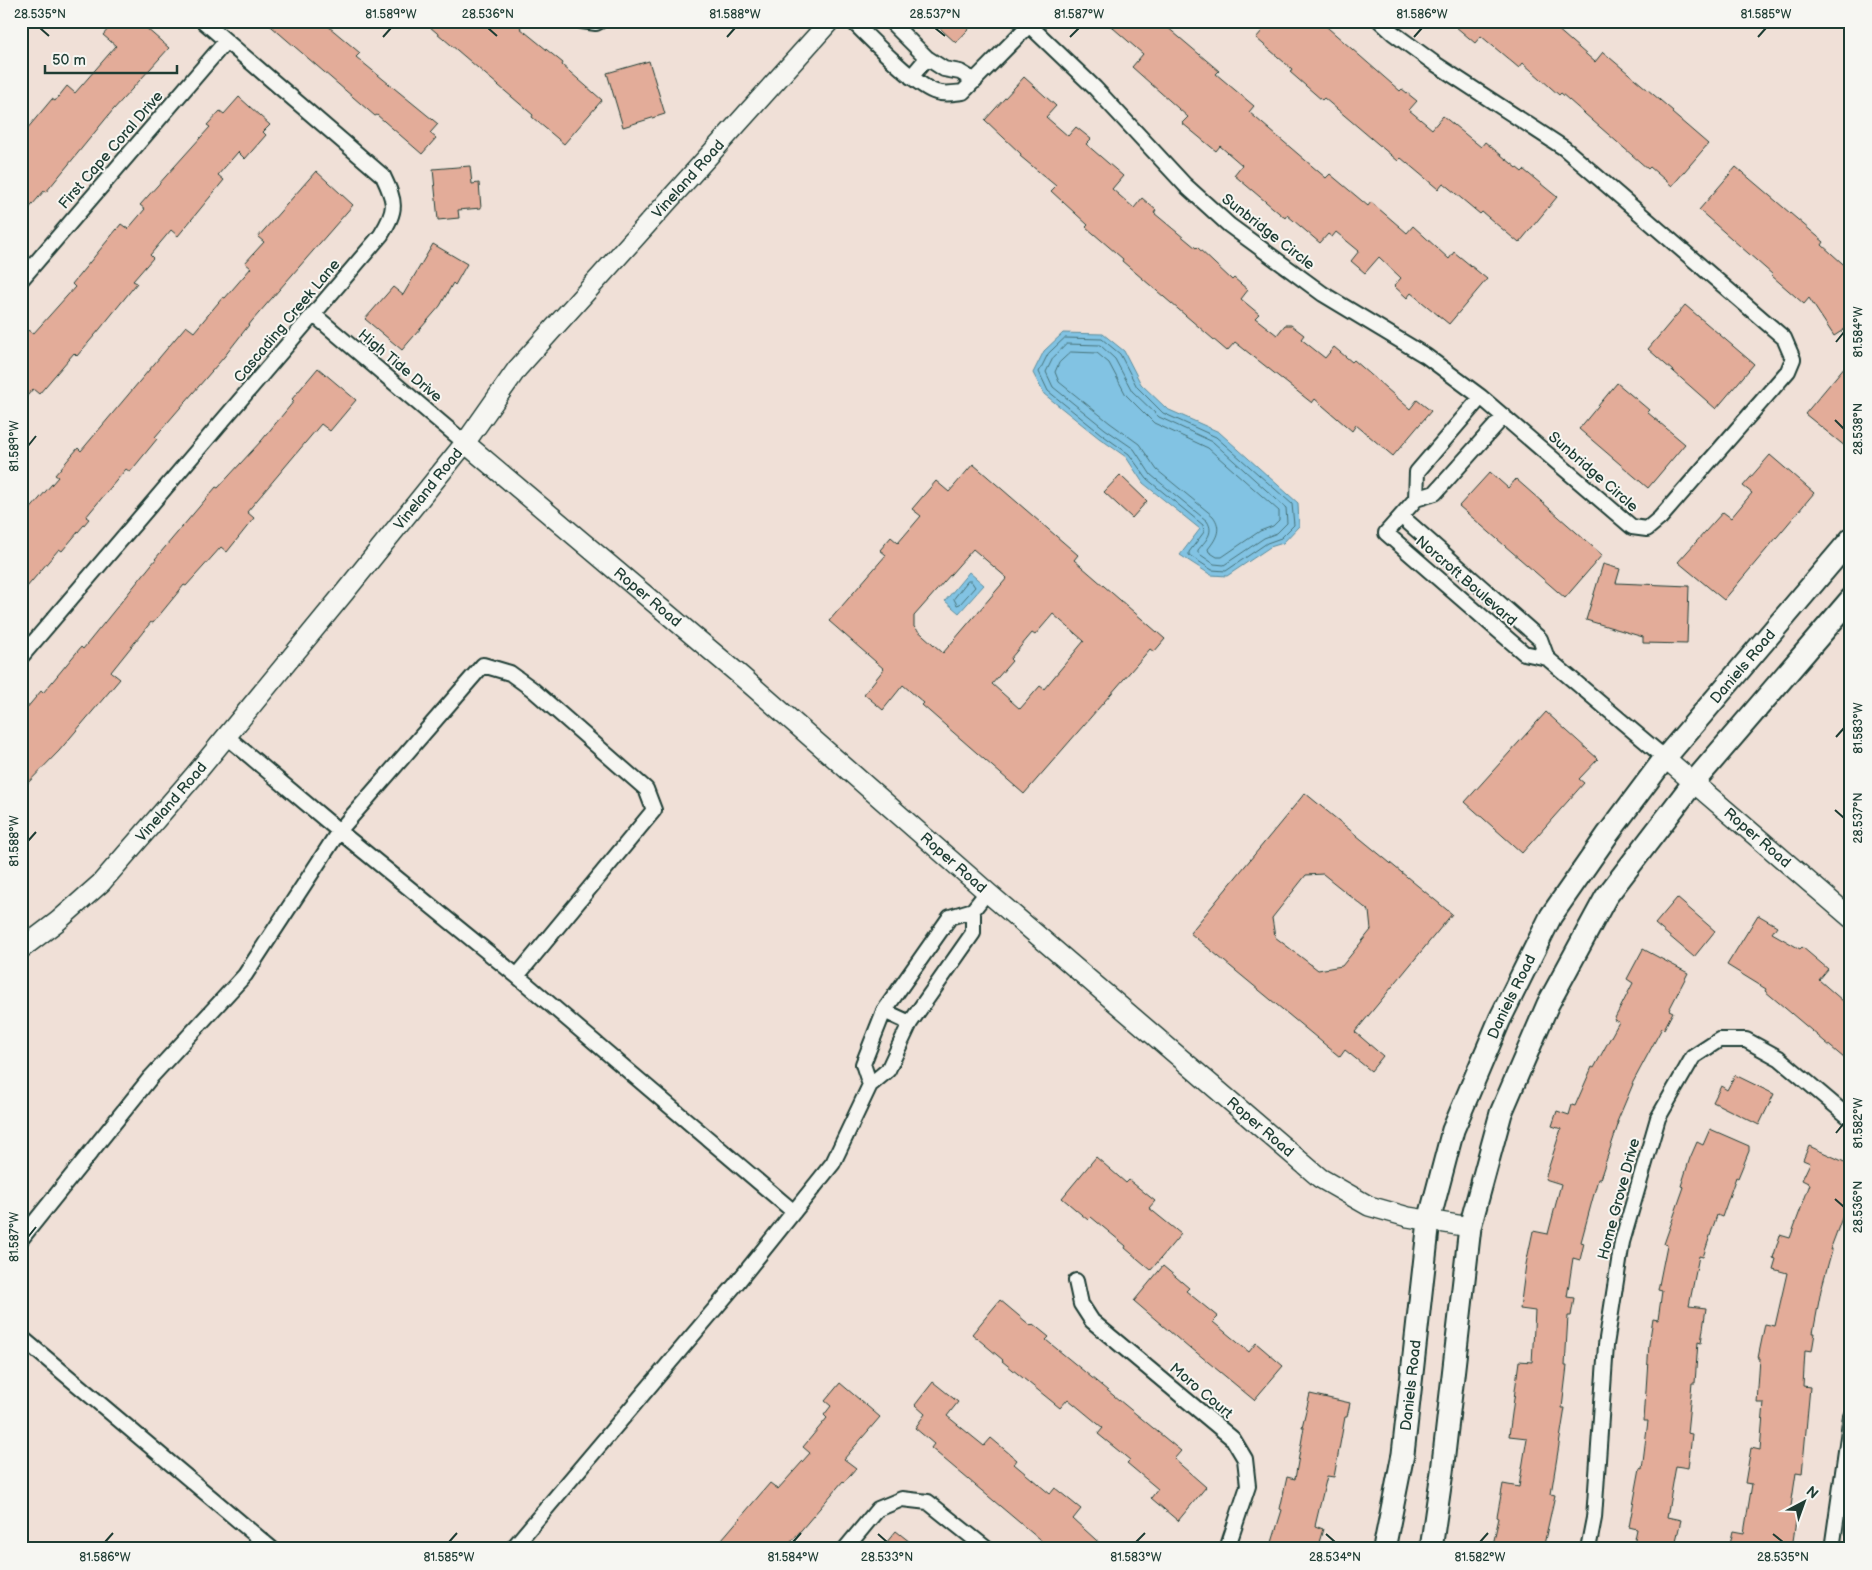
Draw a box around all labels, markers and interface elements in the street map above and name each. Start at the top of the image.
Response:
text: 28.535°N [14,7,66,22]
text: 81.589°W [365,7,417,22]
text: 28.536°N [462,7,514,22]
text: 81.588°W [709,7,761,22]
text: 28.537°N [909,7,961,22]
text: 81.587°W [1054,7,1104,22]
text: 81.586°W [1396,7,1448,22]
text: 81.585°W [1740,7,1792,22]
scale bar [45,42,178,74]
text: 50 m [52,51,86,70]
street label: First Cape Coral Drive [55,87,168,213]
street label: Vineland Road [648,136,728,222]
street label: Sunbridge Circle [1218,190,1318,274]
street label: Cascading Creek Lane [230,255,344,387]
text: 81.584°W [1851,306,1866,358]
street label: High Tide Drive [354,325,446,407]
text: 28.538°N [1851,403,1866,455]
text: 81.589°W [7,420,22,472]
street label: Sunbridge Circle [1544,428,1642,516]
street label: Vineland Road [389,444,467,533]
street label: Norcroft Boulevard [1411,532,1521,630]
street label: Roper Road [610,563,685,631]
street label: Daniels Road [1706,625,1780,707]
text: 81.583°W [1851,702,1866,754]
street label: Vineland Road [132,758,211,846]
text: 28.537°N [1851,792,1866,844]
street label: Roper Road [1720,803,1795,872]
text: 81.588°W [7,815,22,867]
street label: Roper Road [916,828,991,897]
street label: Daniels Road [1483,951,1540,1042]
street label: Roper Road [1223,1093,1298,1161]
text: 81.582°W [1851,1097,1866,1149]
street label: Home Grove Drive [1594,1136,1644,1262]
text: 28.536°N [1851,1181,1866,1233]
text: 81.587°W [7,1212,22,1262]
street label: Daniels Road [1396,1339,1425,1432]
street label: Moro Court [1166,1359,1237,1423]
north arrow [1780,1478,1830,1528]
text: N [1803,1483,1822,1502]
text: 81.586°W [79,1550,131,1565]
text: 81.585°W [423,1550,475,1565]
text: 81.584°W [767,1550,819,1565]
text: 28.533°N [861,1550,913,1565]
text: 81.583°W [1110,1550,1162,1565]
text: 28.534°N [1309,1550,1361,1565]
text: 81.582°W [1454,1550,1506,1565]
text: 28.535°N [1757,1550,1809,1565]

